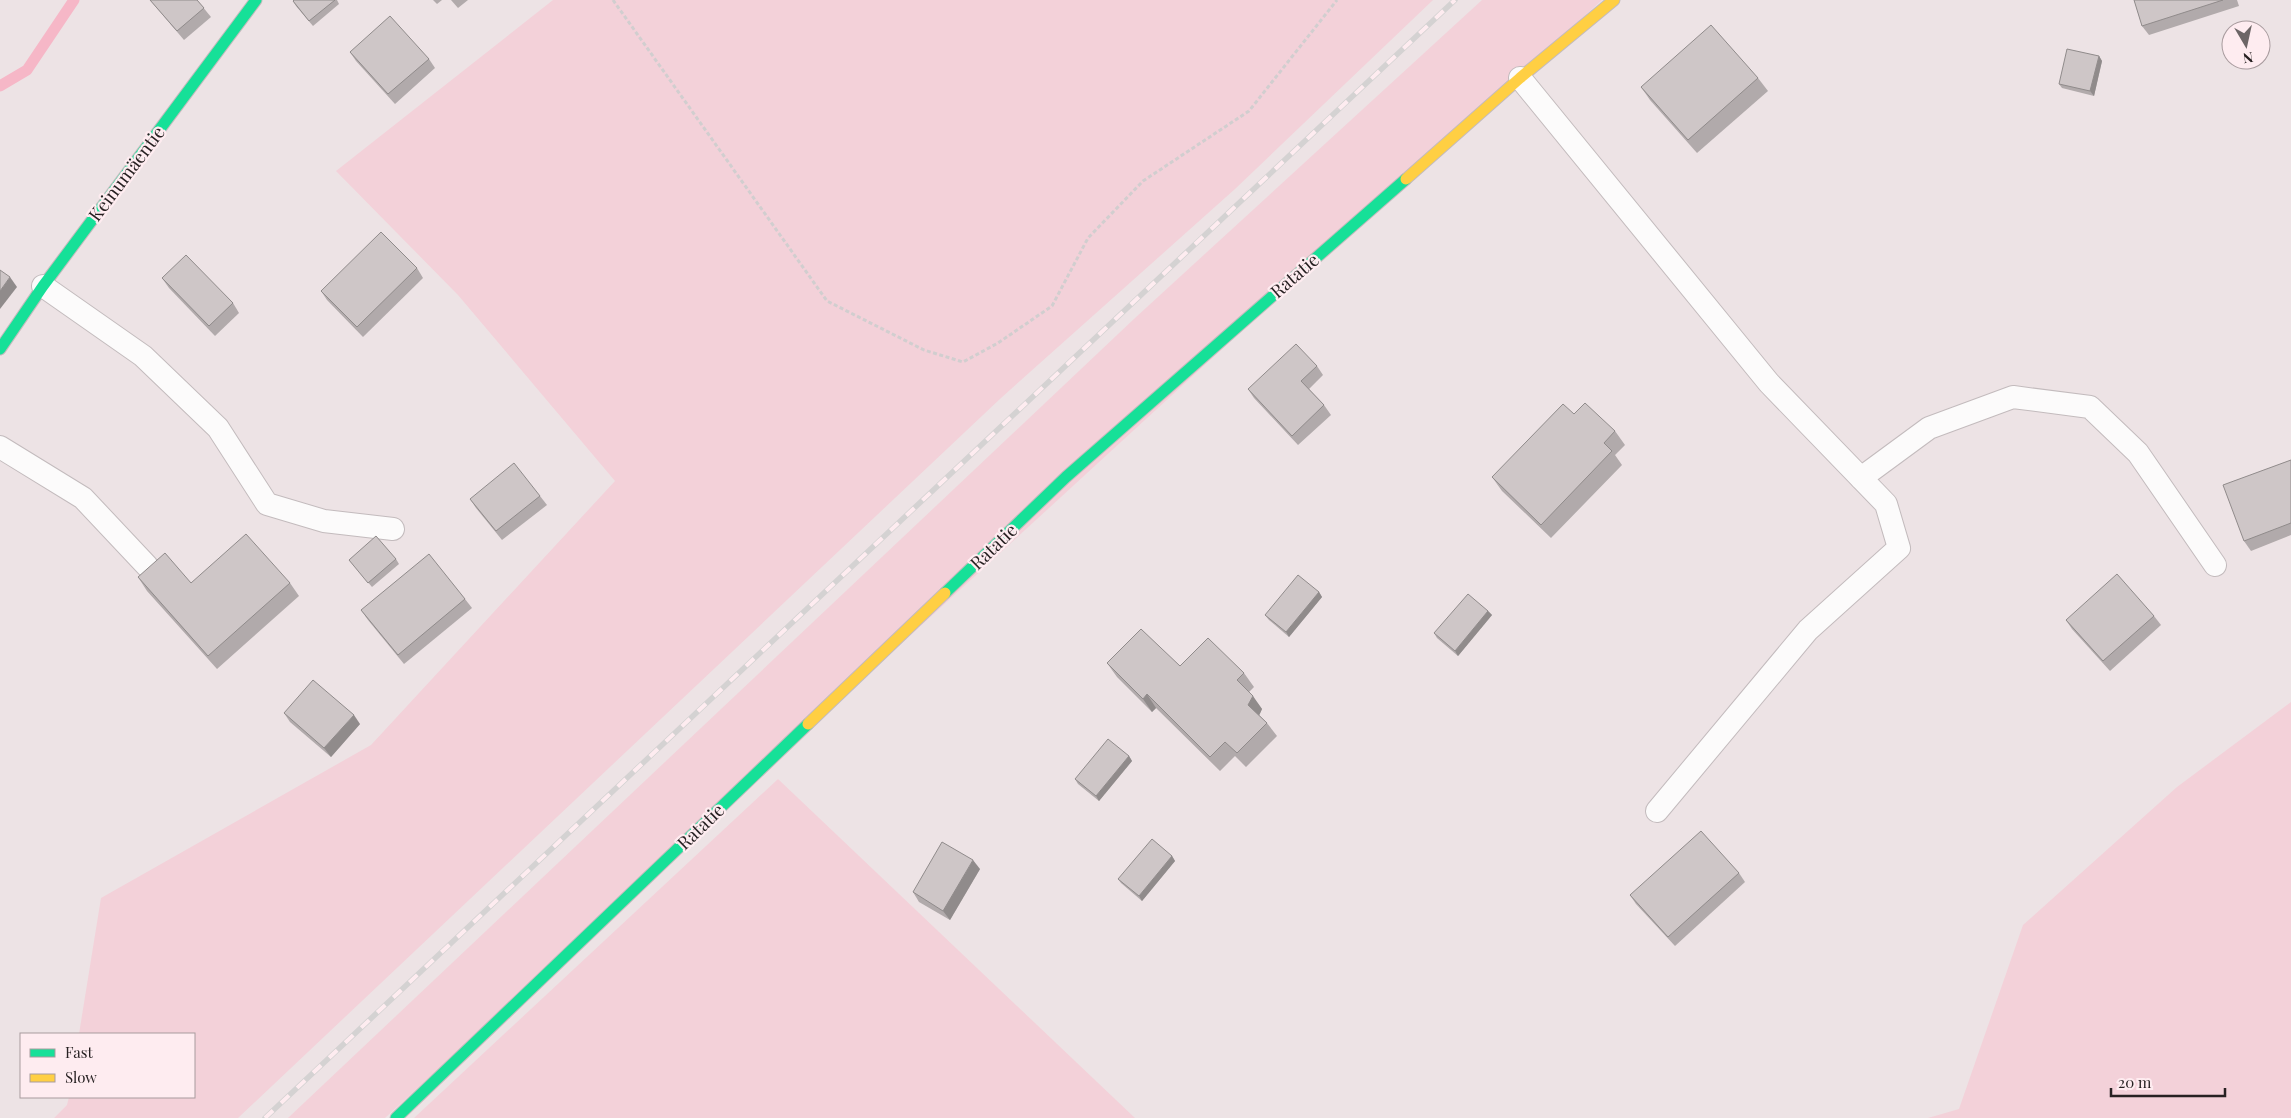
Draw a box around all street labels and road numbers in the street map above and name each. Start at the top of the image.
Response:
street label: Keinumäentie [83,121,170,226]
street label: Ratatie [1265,248,1324,303]
street label: Ratatie [965,518,1022,575]
street label: Ratatie [672,798,729,855]

